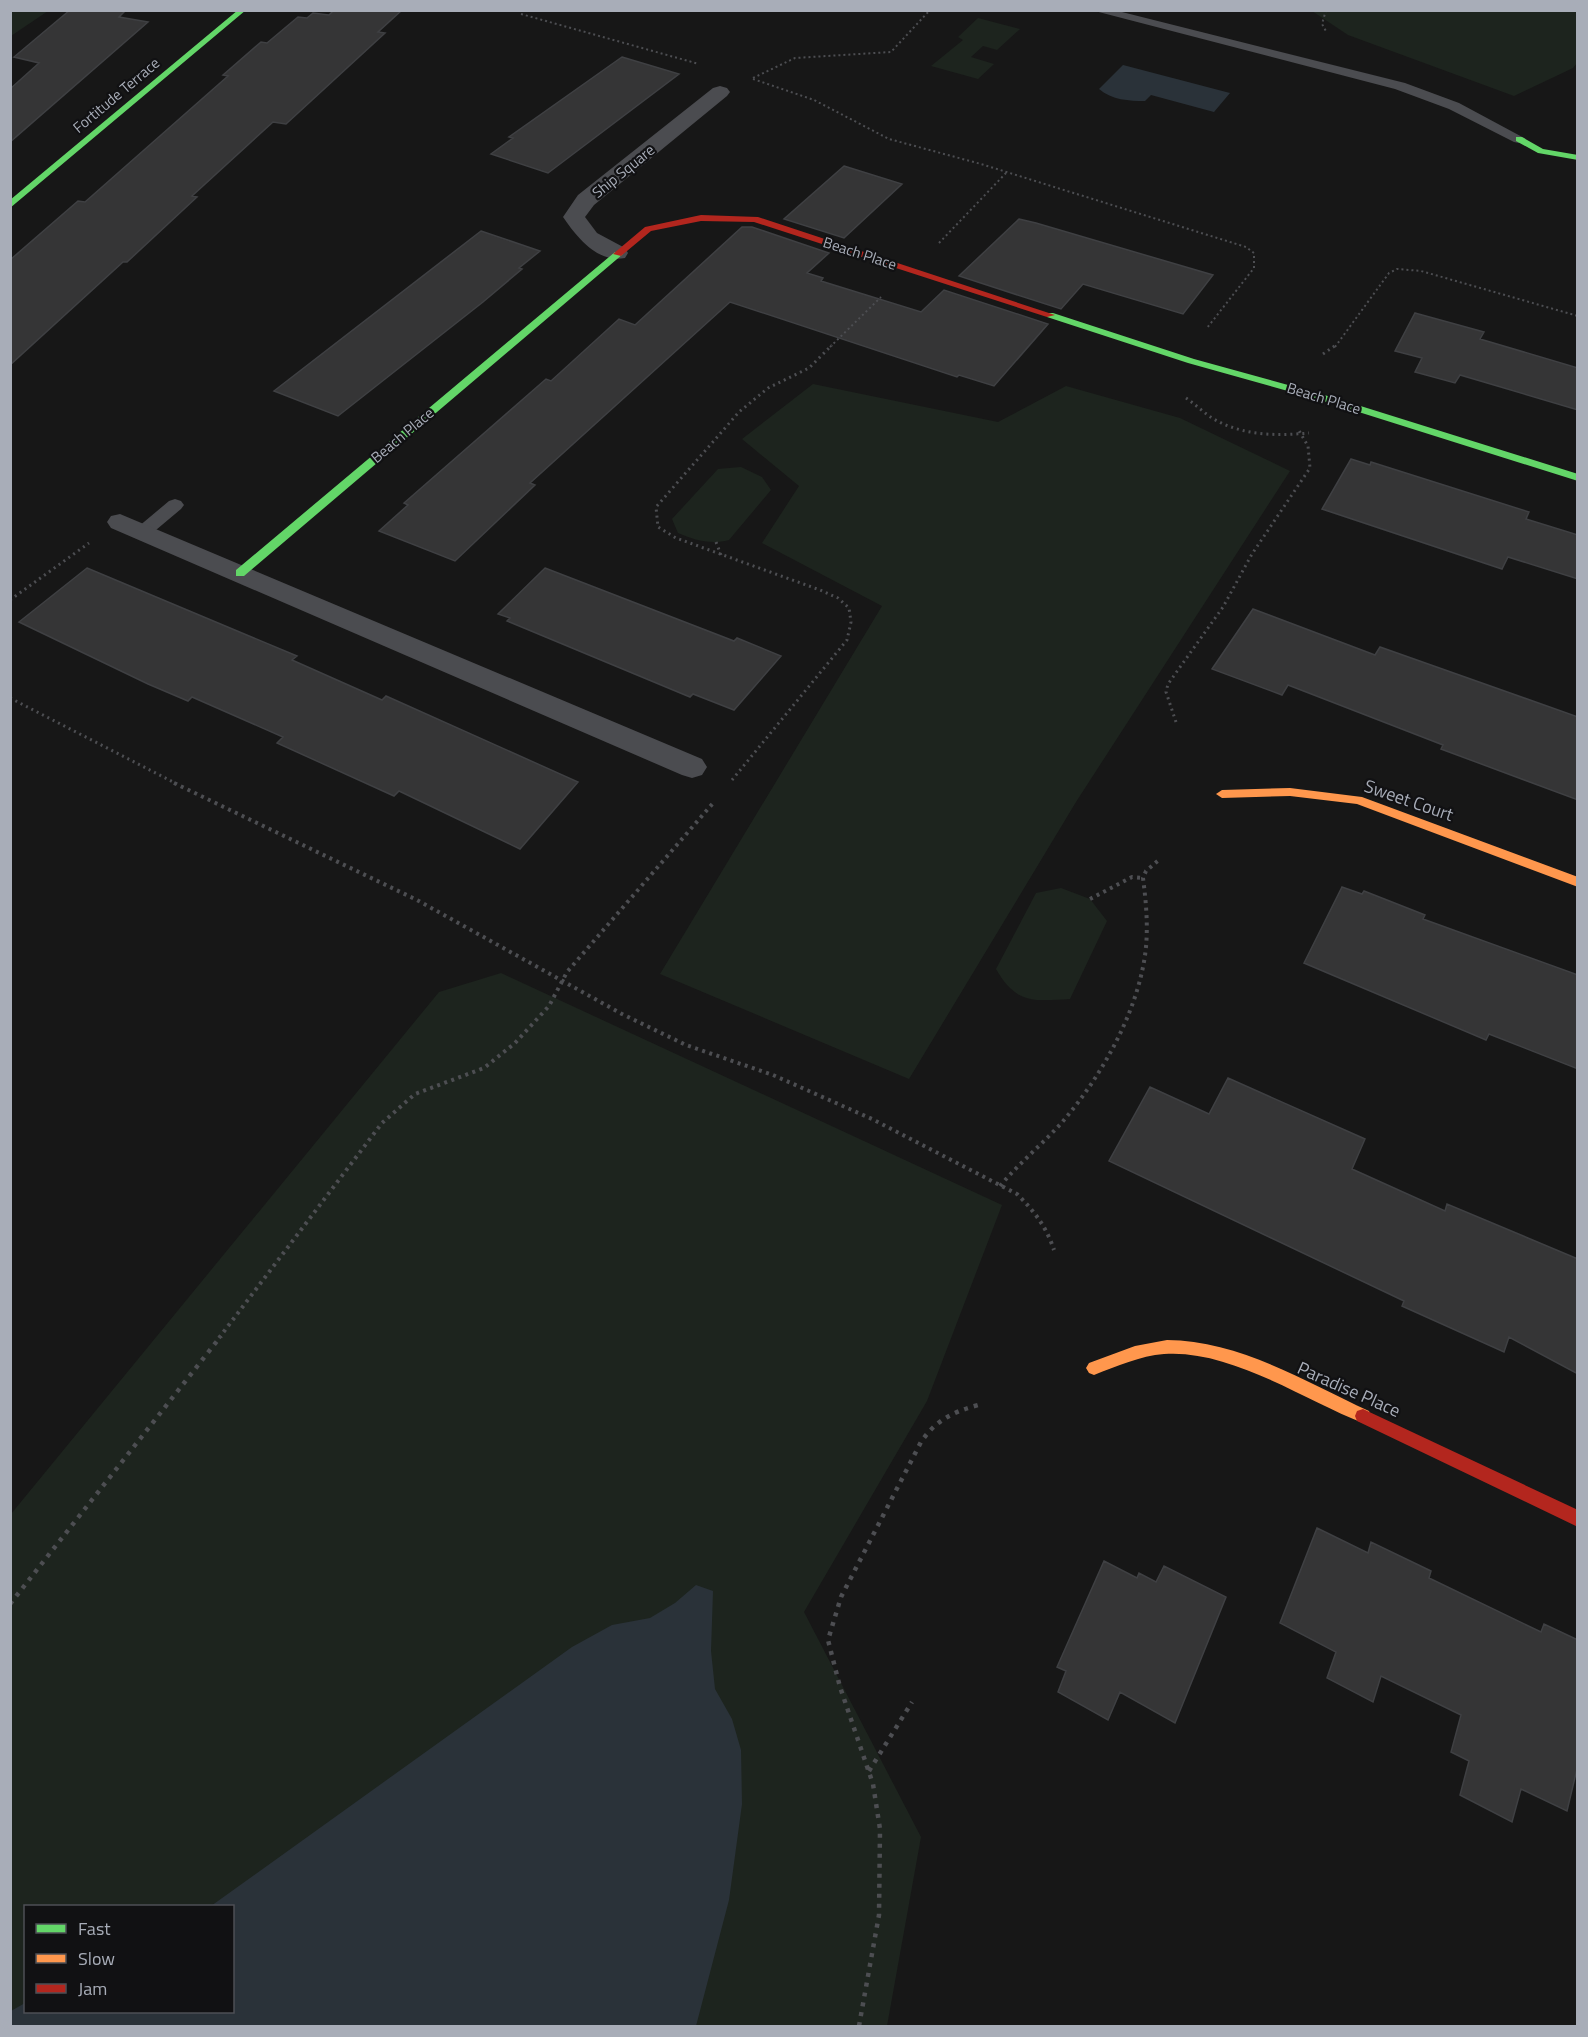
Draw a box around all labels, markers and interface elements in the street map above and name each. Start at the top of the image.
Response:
street label: Fortitude Terrace [67,52,165,138]
street label: Ship Square [587,139,659,203]
street label: Beach Place [820,230,900,276]
street label: Beach Place [1284,376,1364,420]
street label: Beach Place [365,402,439,468]
street label: Sweet Court [1361,772,1458,828]
street label: Paradise Place [1293,1354,1405,1424]
legend [24,1905,234,2013]
text: Fast [78,1915,111,1942]
text: Slow [78,1945,115,1972]
text: Jam [78,1975,107,2002]

